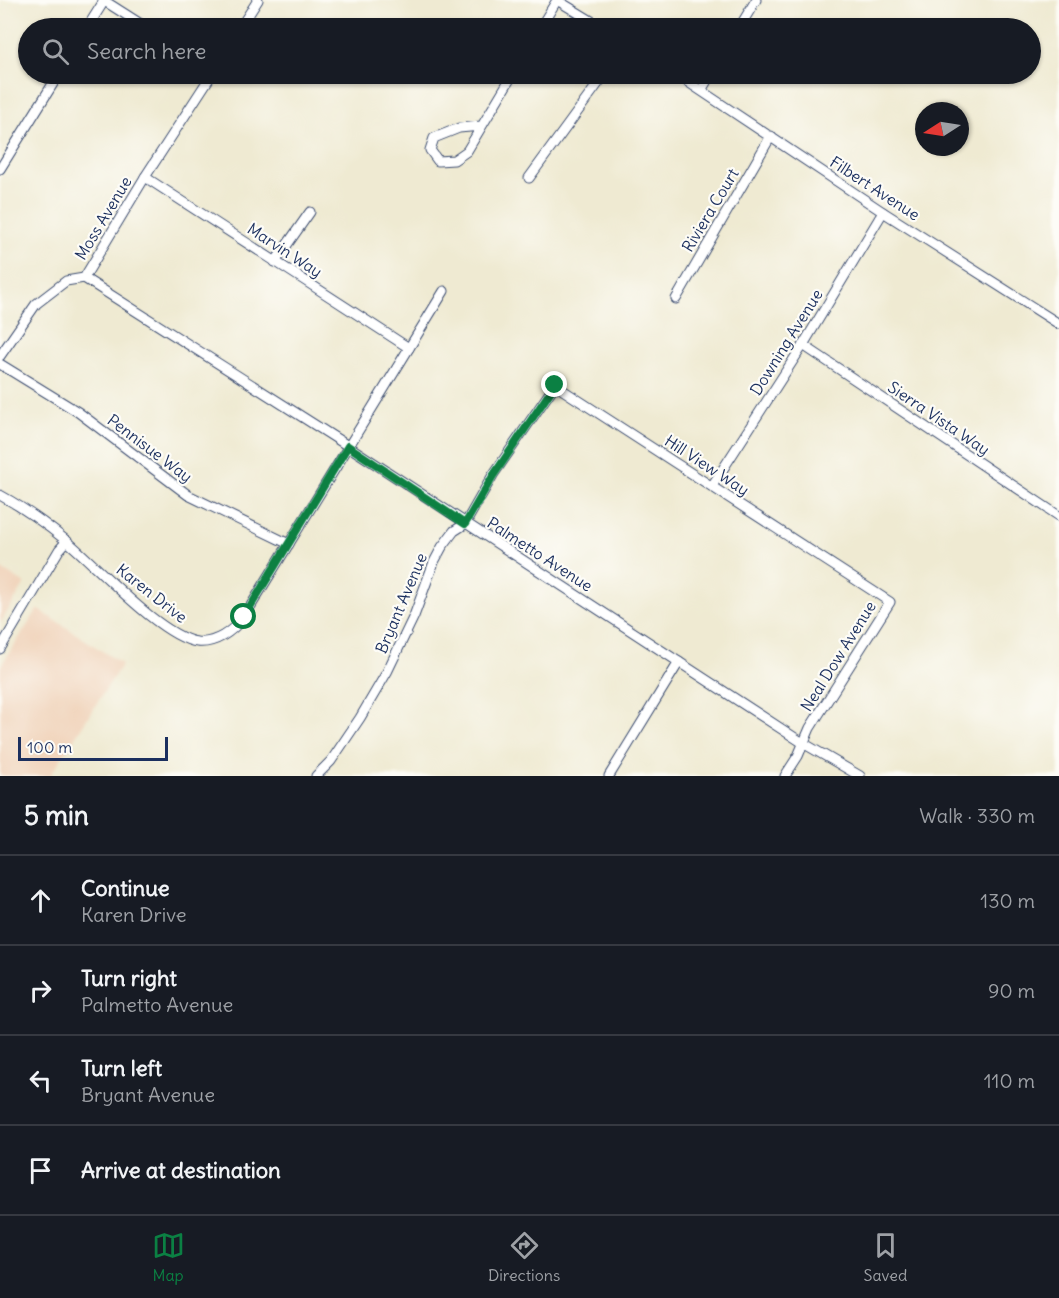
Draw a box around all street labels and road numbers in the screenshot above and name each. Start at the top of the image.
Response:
street label: Filbert Avenue [826,152,924,224]
street label: Riviera Court [677,164,743,255]
street label: Moss Avenue [70,173,136,263]
street label: Marvin Way [244,218,326,282]
street label: Downing Avenue [745,285,827,399]
street label: Sierra Vista Way [884,377,994,459]
street label: Pennisue Way [104,410,196,486]
street label: Hill View Way [661,430,753,500]
street label: Palmetto Avenue [483,512,597,596]
street label: Bryant Avenue [371,550,431,656]
street label: Karen Drive [113,559,191,627]
street label: Neal Dow Avenue [796,597,880,715]

